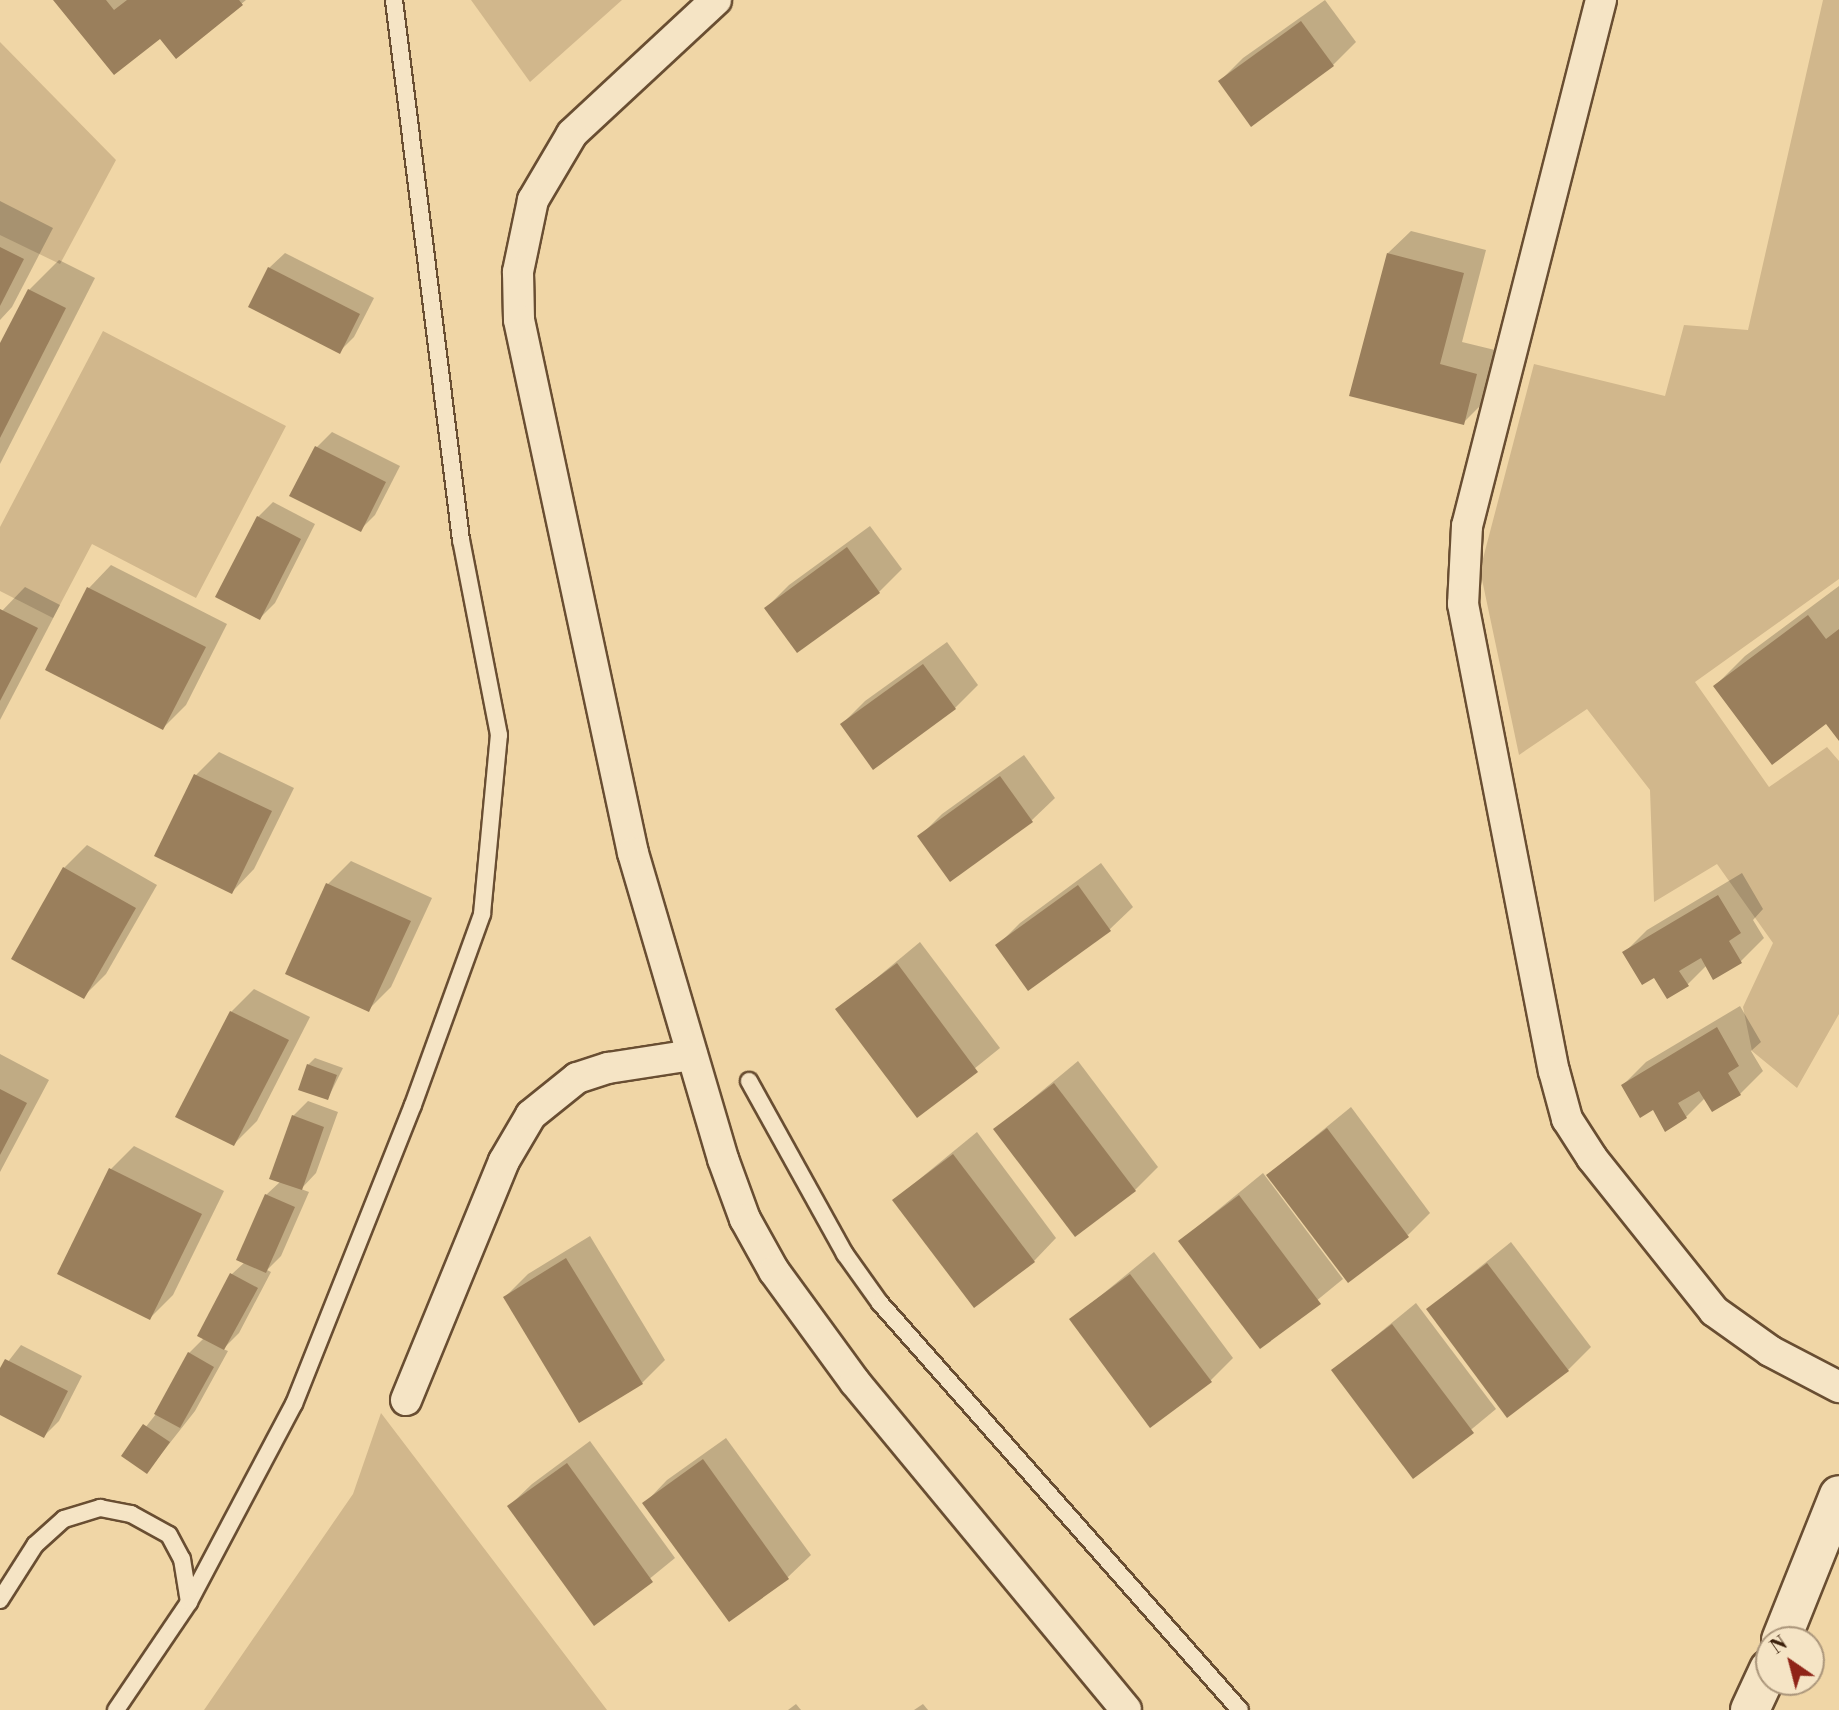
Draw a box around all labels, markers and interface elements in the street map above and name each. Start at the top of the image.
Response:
north arrow [1755,1626,1825,1696]
text: N [1766,1631,1792,1660]

